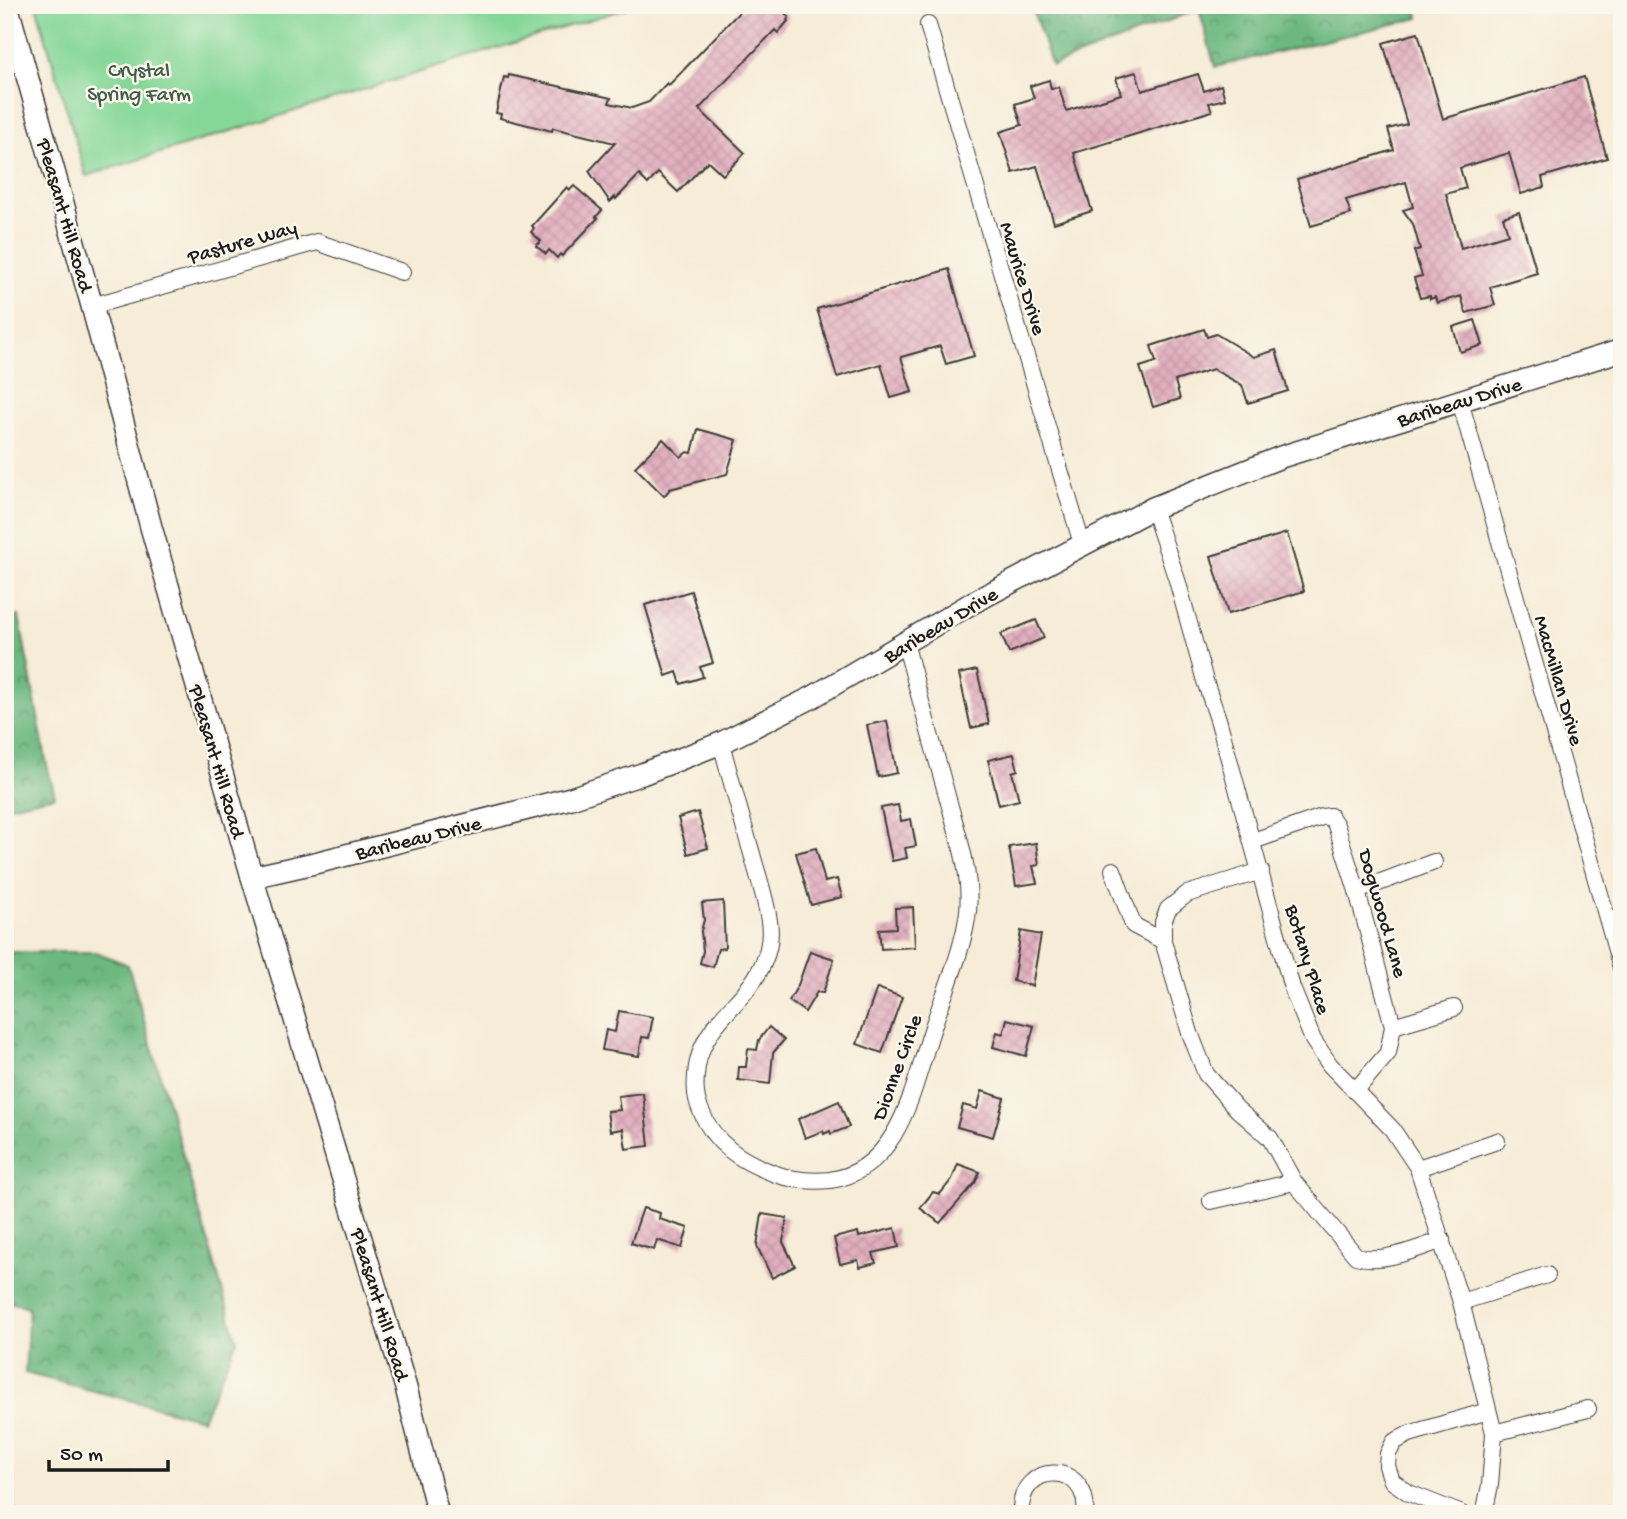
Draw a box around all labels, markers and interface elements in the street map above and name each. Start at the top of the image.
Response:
park label: Crystal Spring Farm [87,60,191,109]
street label: Pleasant Hill Road [29,135,97,297]
street label: Pasture Way [184,217,300,272]
street label: Maurice Drive [992,220,1050,340]
street label: Baribeau Drive [1394,373,1526,435]
street label: Baribeau Drive [879,583,1004,671]
street label: MacMillan Drive [1526,613,1587,750]
street label: Pleasant Hill Road [181,681,249,843]
street label: Baribeau Drive [352,812,485,868]
street label: Dogwood Lane [1350,845,1411,982]
street label: Botany Place [1277,901,1334,1019]
street label: Dionne Circle [868,1011,930,1126]
street label: Pleasant Hill Road [342,1225,413,1386]
scale bar [49,1428,168,1472]
text: 50 m [60,1444,103,1469]

